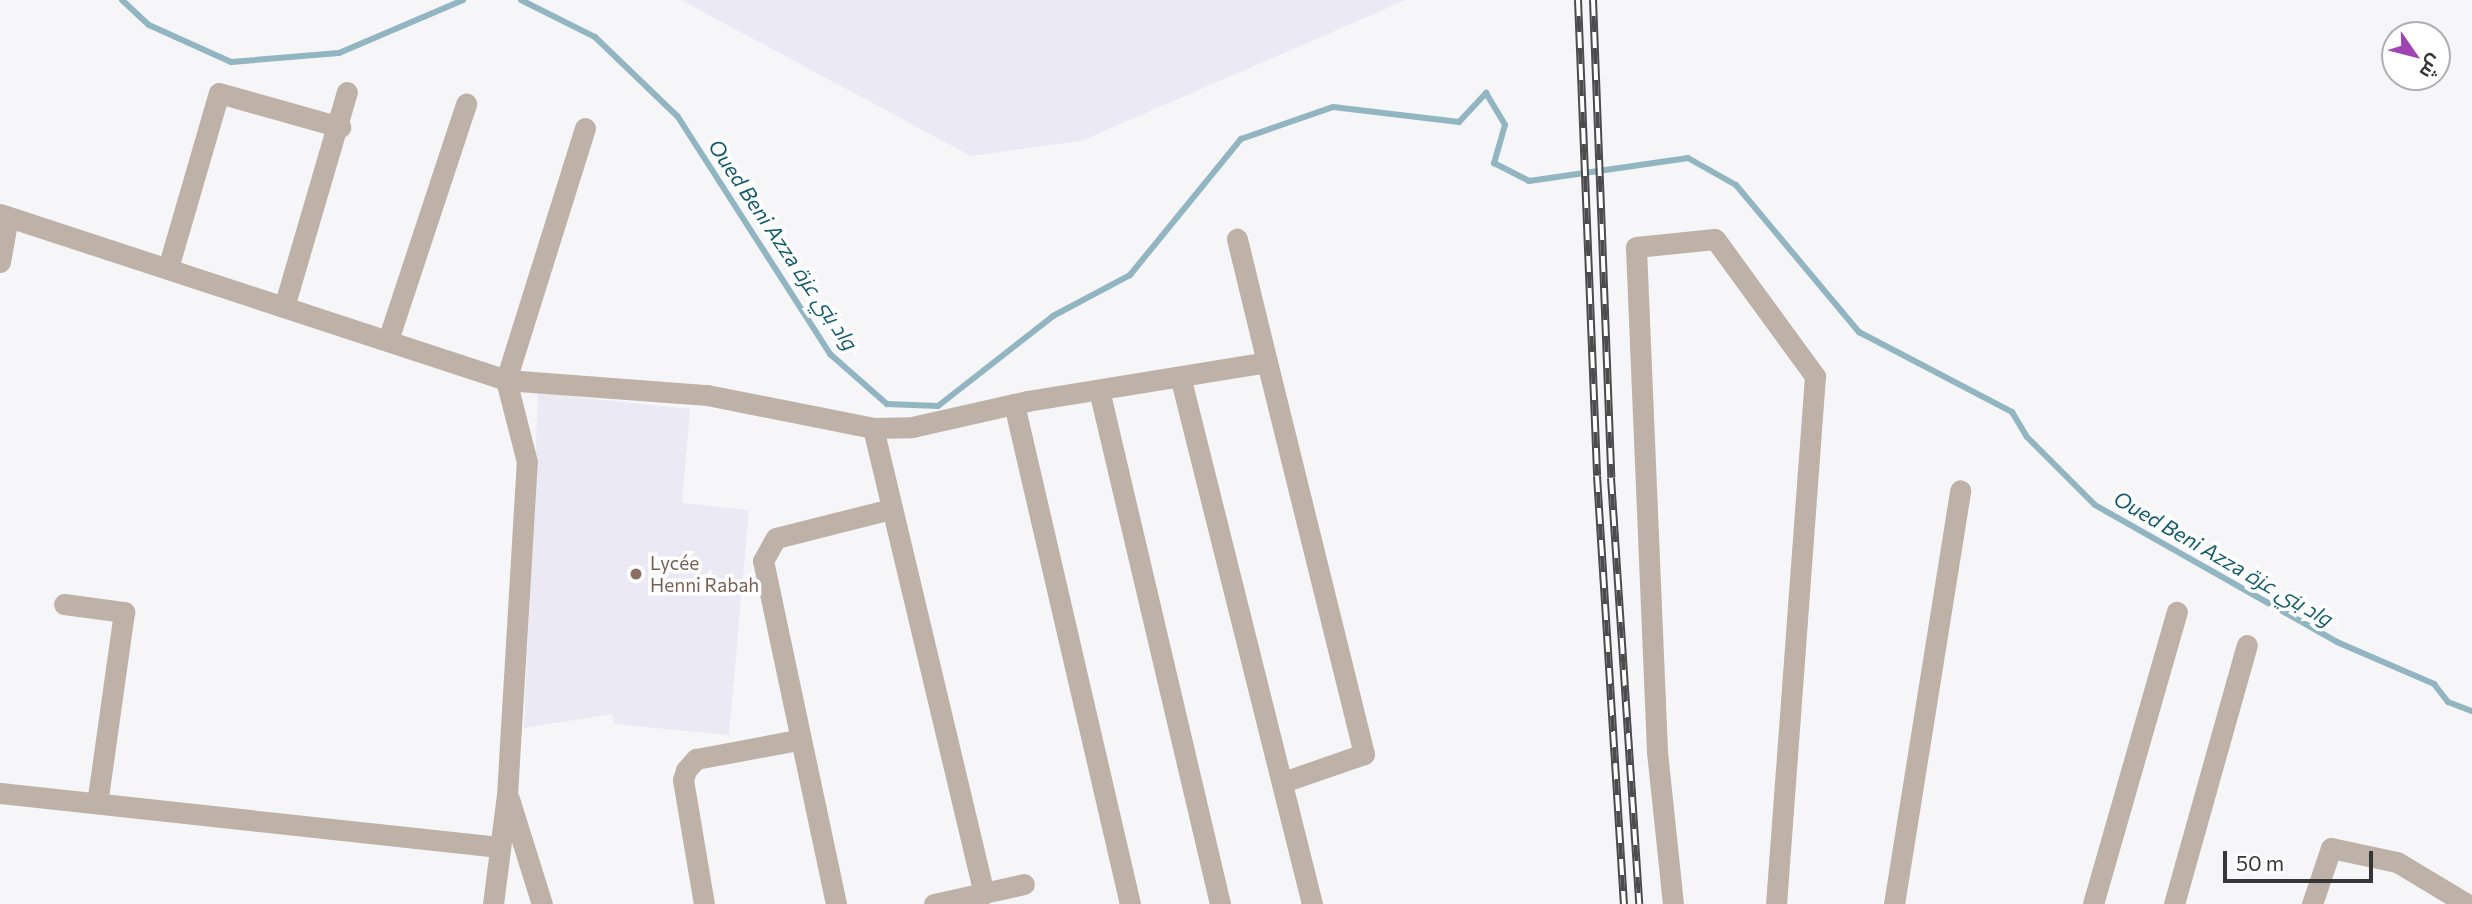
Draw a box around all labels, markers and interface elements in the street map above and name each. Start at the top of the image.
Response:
north arrow [2381,21,2451,91]
text: ش [2416,51,2448,84]
water label: Oued Beni Azza واد بني عزة [703,134,863,354]
water label: Oued Beni Azza واد بني عزة [2109,485,2337,631]
place label: Lycée Henni Rabah [650,552,759,596]
marker: Lycée Henni Rabah [628,566,644,582]
scale bar [2227,838,2378,882]
text: 50 m [2236,850,2284,875]

